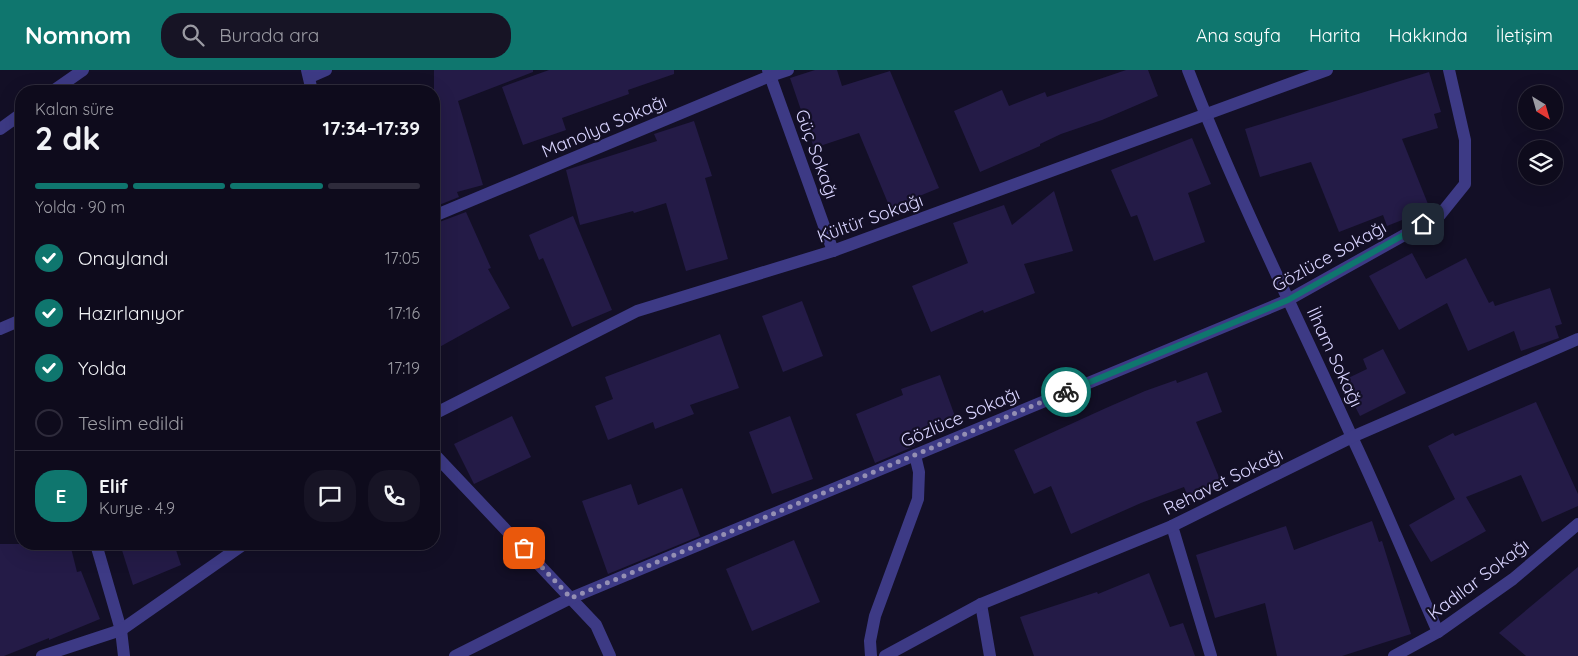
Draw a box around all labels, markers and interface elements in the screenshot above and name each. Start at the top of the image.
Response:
search box [161,13,511,58]
text: Nomnom [25,20,131,50]
icon: search [179,21,207,49]
text: Burada ara [219,23,319,47]
text: Ana sayfa [1196,24,1281,47]
text: Harita [1309,24,1361,47]
text: Hakkında [1389,24,1468,47]
text: İletişim [1496,24,1553,47]
north arrow [1518,85,1562,130]
map controls [1518,85,1563,185]
street label: Manolya Sokağı [538,89,670,163]
text: Kalan süre [35,99,114,119]
street label: Güç Sokağı [790,106,844,202]
text: 17:34–17:39 [323,116,420,140]
text: 2 dk [35,118,100,158]
button: layers [1518,140,1563,185]
street label: Kültür Sokağı [814,188,926,248]
text: Yolda · 90 m [35,197,125,217]
pin [1402,203,1444,245]
icon: home [1409,210,1437,238]
street label: Gözlüce Sokağı [1268,215,1390,297]
icon: check [35,244,63,272]
text: Onaylandı [78,246,168,270]
text: 17:05 [385,248,420,268]
icon: check [35,299,63,327]
text: Hazırlanıyor [78,301,184,325]
text: 17:16 [388,303,420,323]
street label: İlham Sokağı [1302,303,1368,411]
icon: check [35,354,63,382]
text: Yolda [78,356,127,380]
text: 17:19 [388,358,420,378]
courier [1041,367,1091,417]
icon: bike [1052,378,1080,406]
street label: Gözlüce Sokağı [897,382,1023,452]
text: Teslim edildi [78,411,184,435]
street label: Rehavet Sokağı [1159,442,1287,520]
button: chat [304,470,356,522]
button: phone [368,470,420,522]
text: Elif [99,474,128,498]
text: E [56,484,66,508]
text: Kurye · 4.9 [99,498,175,518]
pin [503,527,545,569]
street label: Kadılar Sokağı [1423,533,1533,625]
icon: bag [510,534,538,562]

